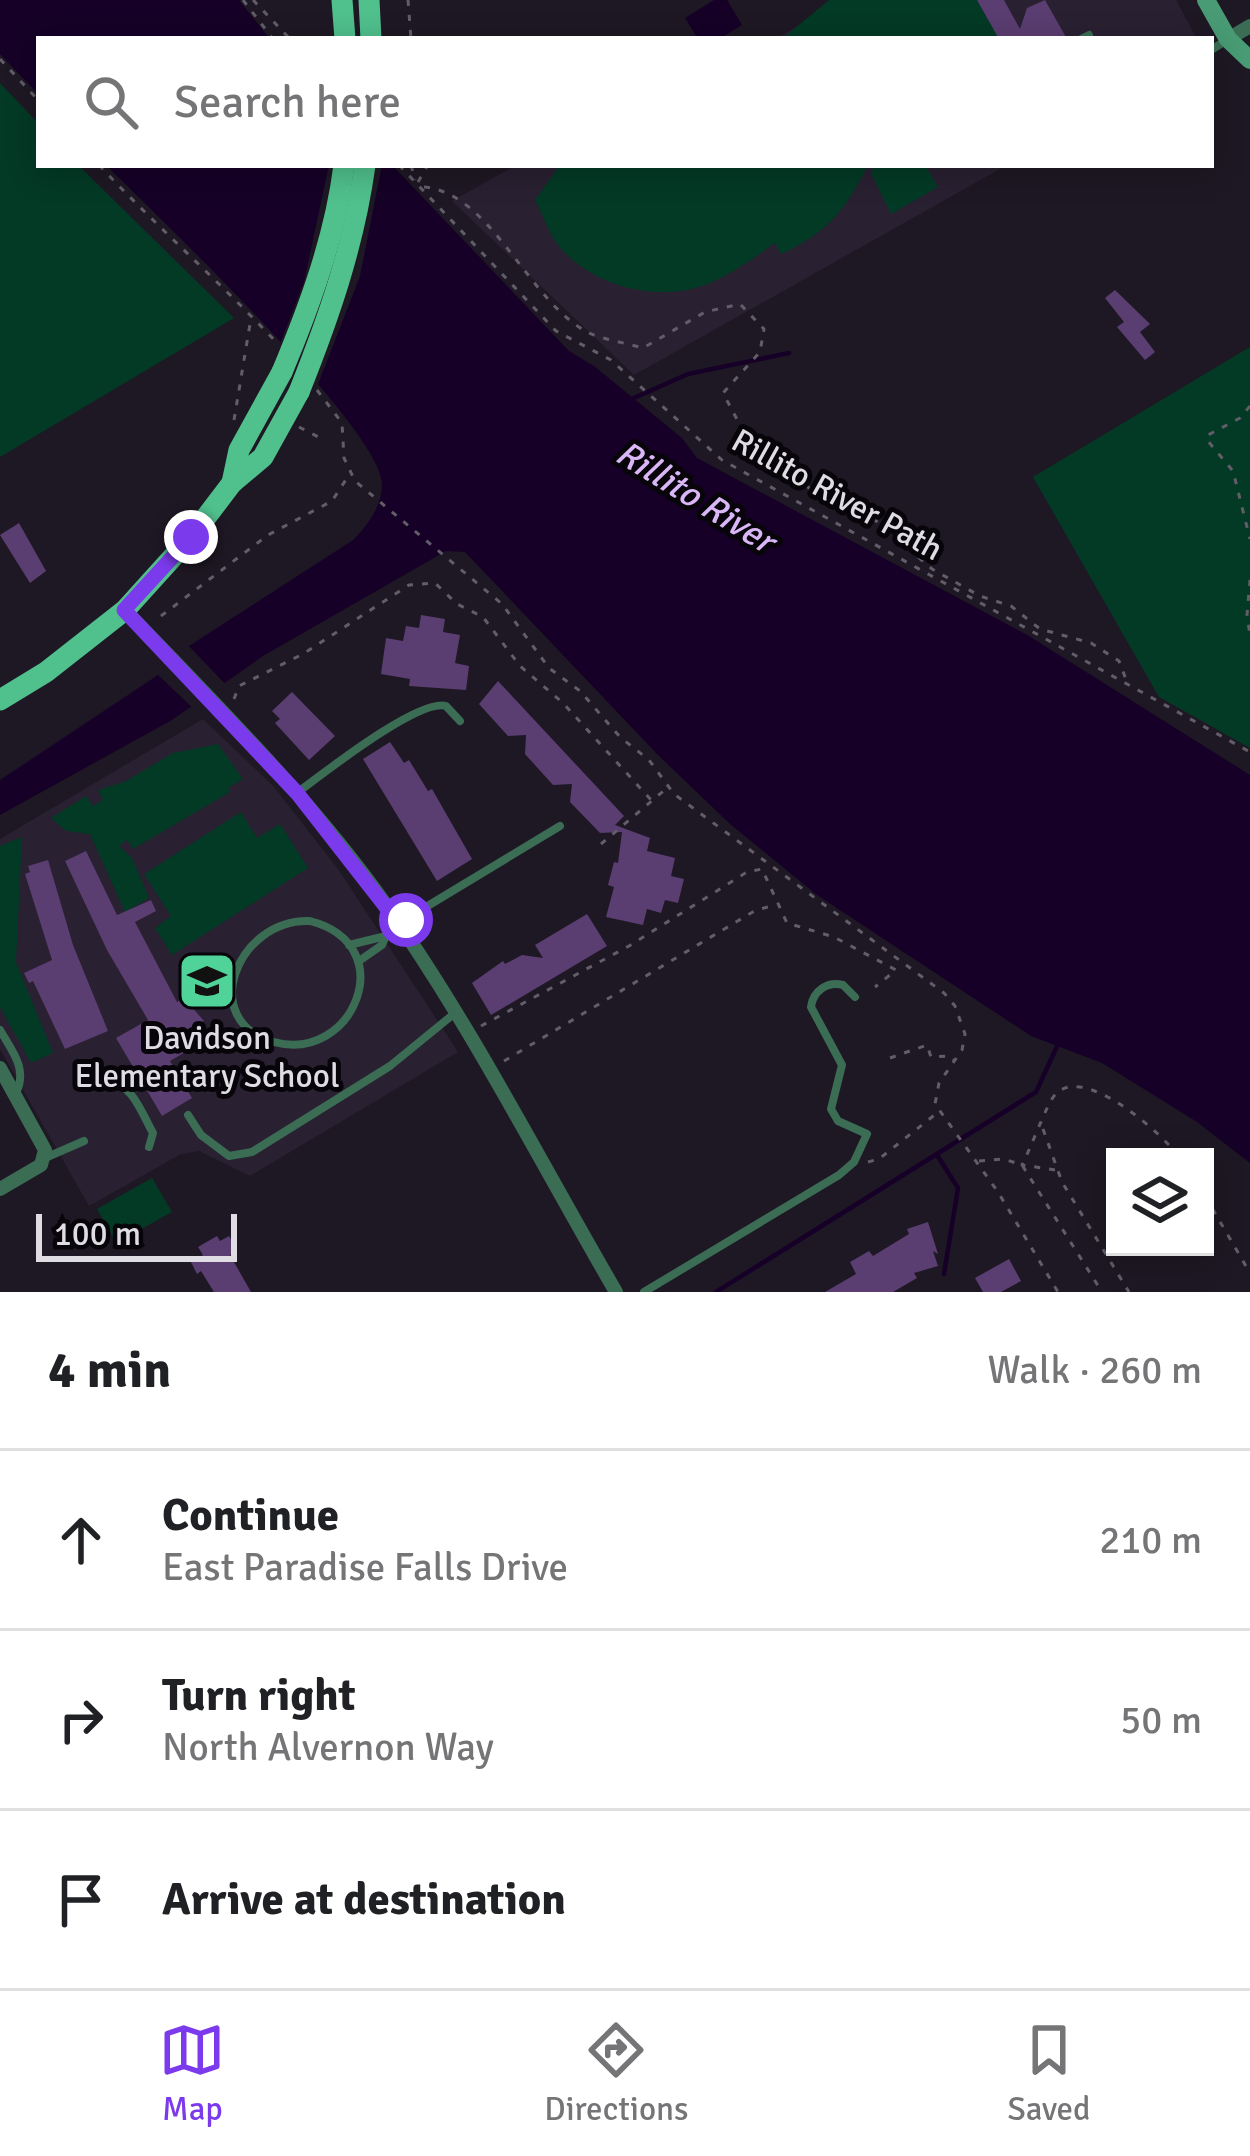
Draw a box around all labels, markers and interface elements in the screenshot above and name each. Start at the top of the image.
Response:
search box [36,36,1214,168]
icon: search [78,69,144,135]
text: Search here [174,75,401,130]
street label: Rillito River Path [724,420,950,570]
water label: Rillito River [607,431,787,566]
route end [164,510,218,564]
route start [379,893,433,947]
school or university icon: Davidson Elementary School [176,950,238,1012]
place label: Davidson Elementary School [74,1018,340,1097]
map controls [1106,1148,1214,1256]
button: layers [1106,1148,1214,1256]
scale bar [36,1208,237,1261]
text: 100 m [54,1214,141,1255]
text: 4 min [48,1339,171,1402]
text: Walk · 260 m [988,1346,1202,1394]
text: Continue [162,1488,339,1543]
icon: ahead [48,1507,114,1573]
text: 210 m [1099,1516,1202,1564]
text: East Paradise Falls Drive [162,1543,568,1591]
text: Turn right [162,1668,356,1723]
icon: right [48,1687,114,1753]
text: 50 m [1120,1696,1202,1744]
text: North Alvernon Way [162,1723,494,1771]
icon: arrive [48,1867,114,1933]
text: Arrive at destination [162,1872,566,1927]
tab: Map [159,2017,225,2130]
tab: Directions [544,2017,689,2130]
tab: Saved [1007,2017,1091,2130]

